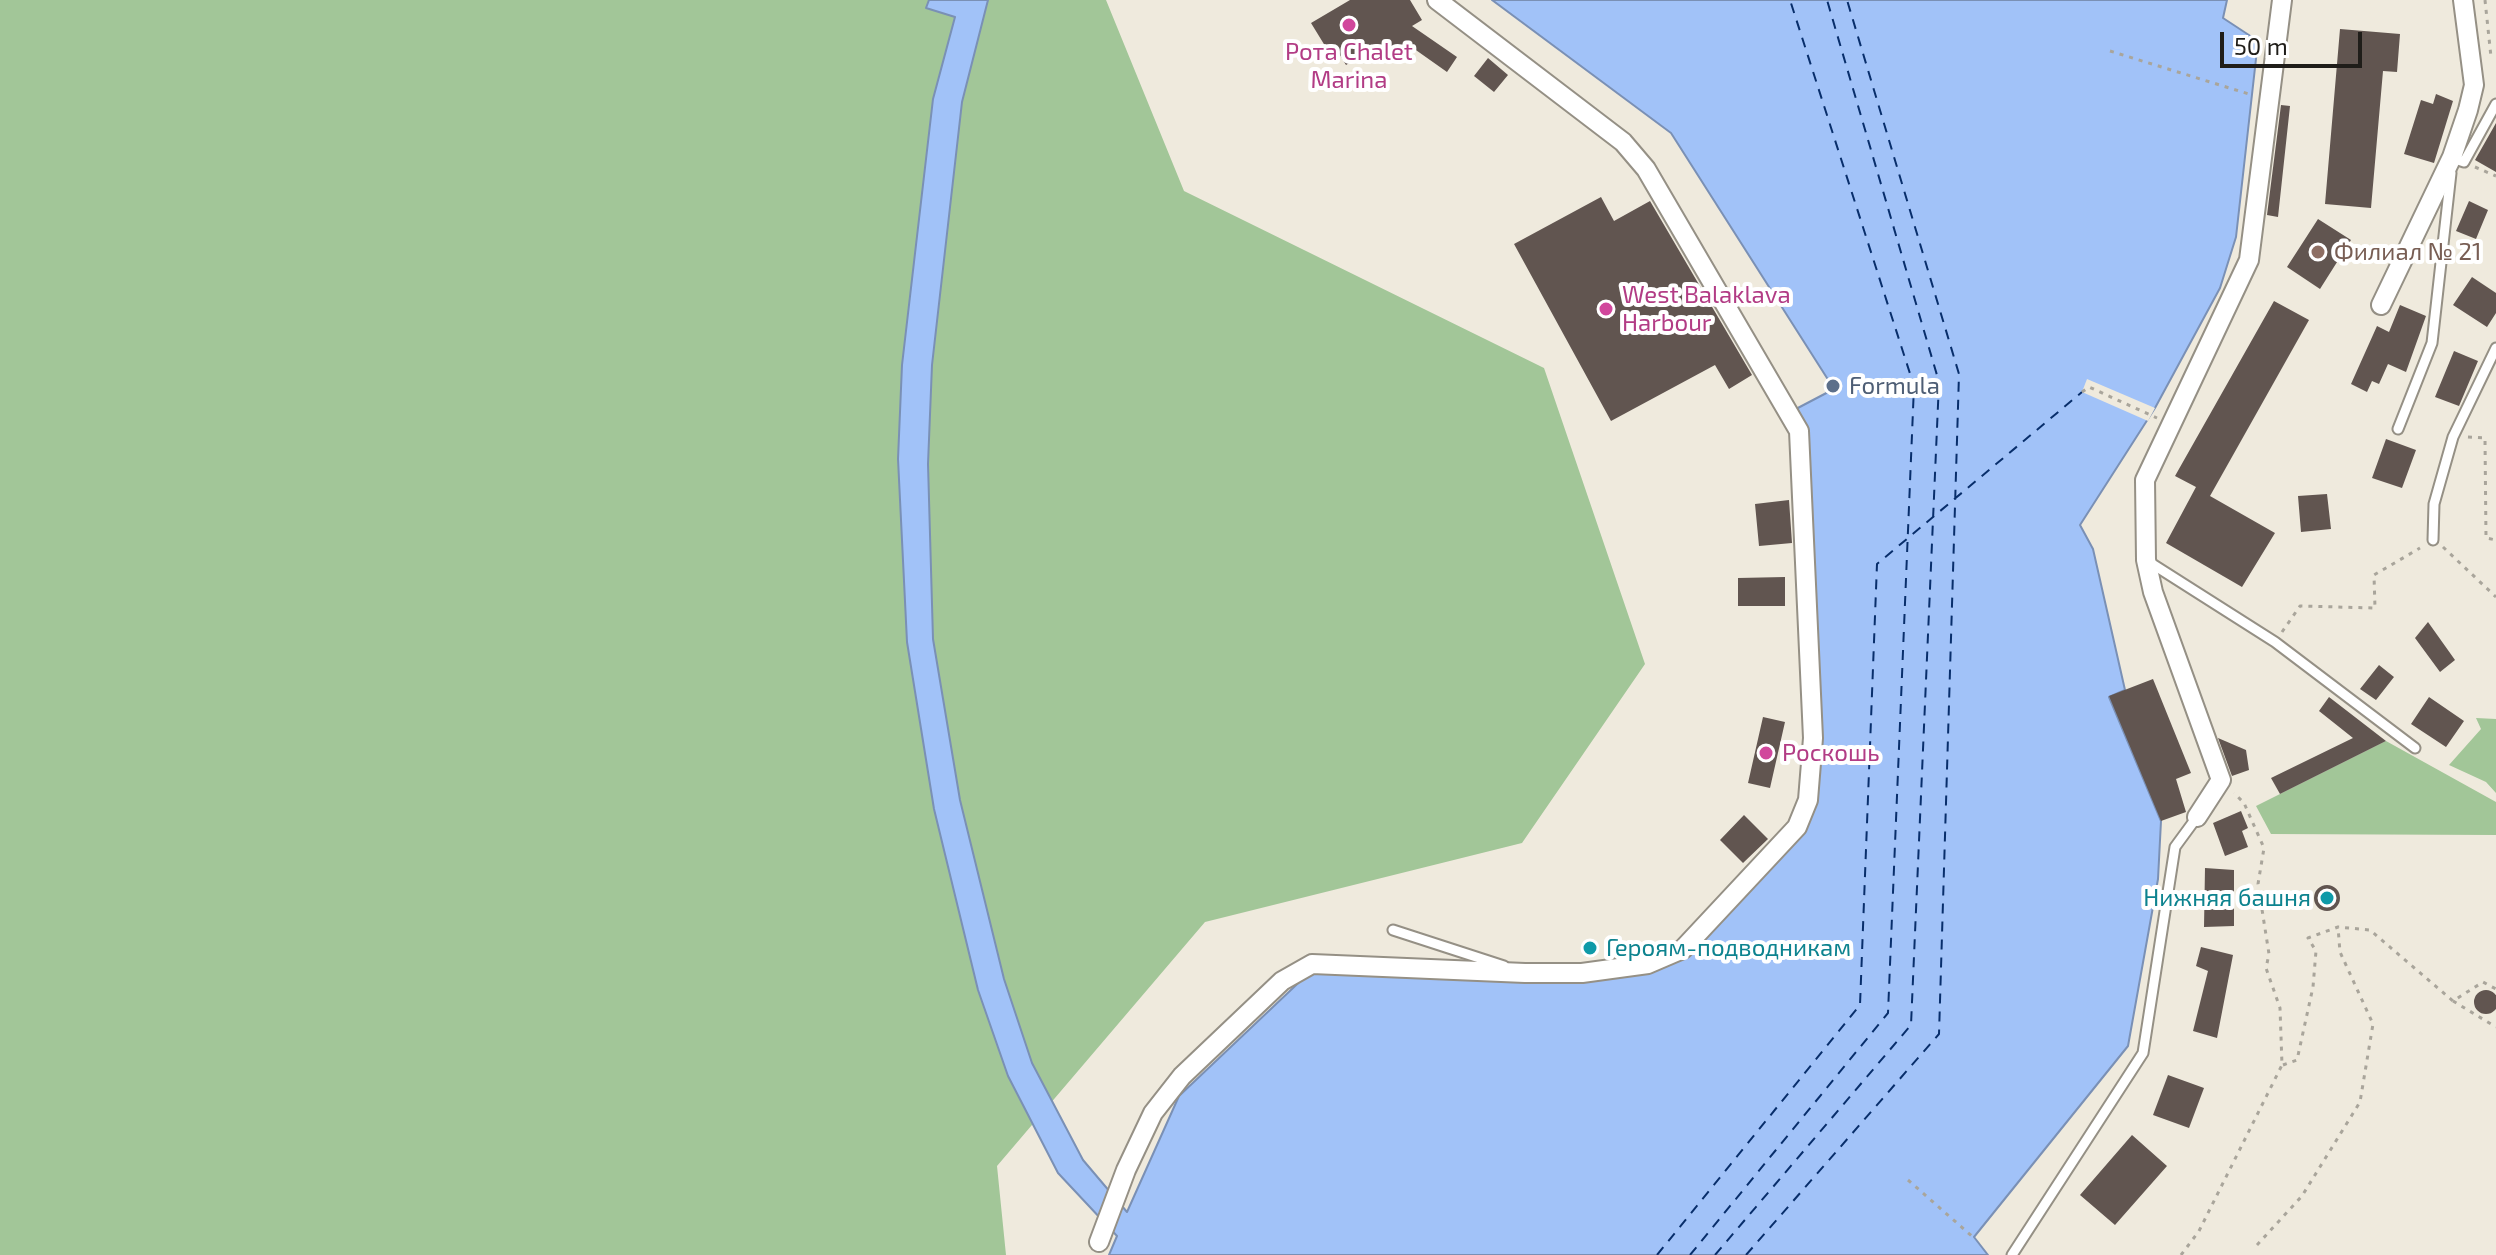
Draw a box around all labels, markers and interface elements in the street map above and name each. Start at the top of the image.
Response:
marker: Рота Chalet Marina [1340,16,1358,34]
scale bar [2224,16,2366,66]
text: 50 m [2234,31,2288,60]
place label: Рота Chalet Marina [1285,38,1413,94]
place label: Филиал № 21 [2334,238,2482,266]
marker: Филиал № 21 [2309,243,2327,261]
place label: West Balaklava Harbour [1622,281,1791,337]
marker: West Balaklava Harbour [1597,300,1615,318]
place label: Formula [1849,372,1940,400]
marker: Formula [1824,377,1842,395]
place label: Роскошь [1782,739,1880,767]
marker: Роскошь [1757,744,1775,762]
place label: Нижняя башня [2143,884,2311,912]
marker: Нижняя башня [2318,889,2336,907]
place label: Героям-подводникам [1606,934,1851,962]
marker: Героям-подводникам [1581,939,1599,957]

